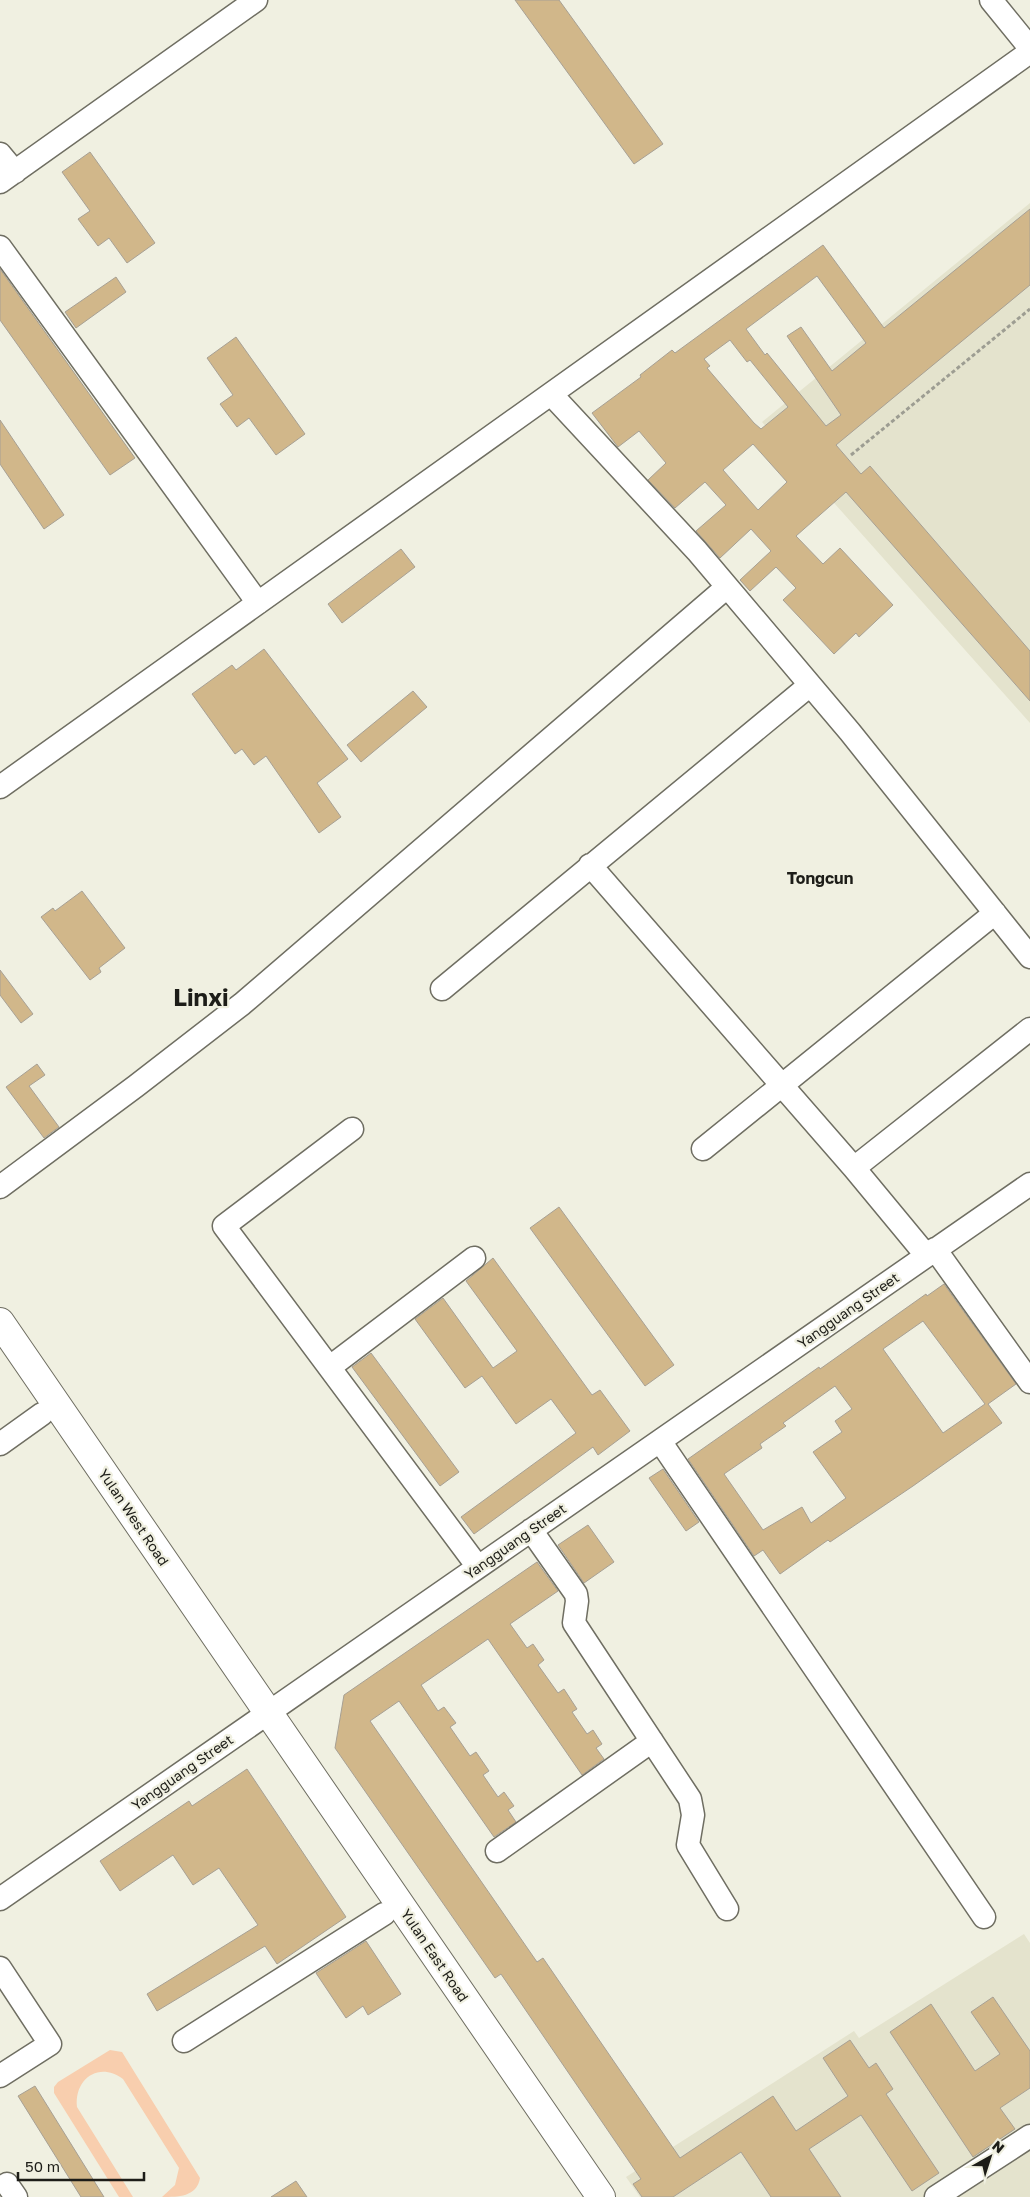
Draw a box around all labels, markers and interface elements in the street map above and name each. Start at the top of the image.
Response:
district label: Tongcun [787,868,853,888]
district label: Linxi [173,982,229,1011]
street label: Yangguang Street [794,1269,902,1351]
street label: Yulan West Road [95,1465,173,1569]
street label: Yangguang Street [461,1500,569,1582]
street label: Yangguang Street [128,1731,236,1813]
street label: Yulan East Road [398,1905,472,2005]
north arrow [965,2132,1015,2182]
text: N [989,2137,1008,2156]
scale bar [18,2150,144,2182]
text: 50 m [25,2157,60,2175]

